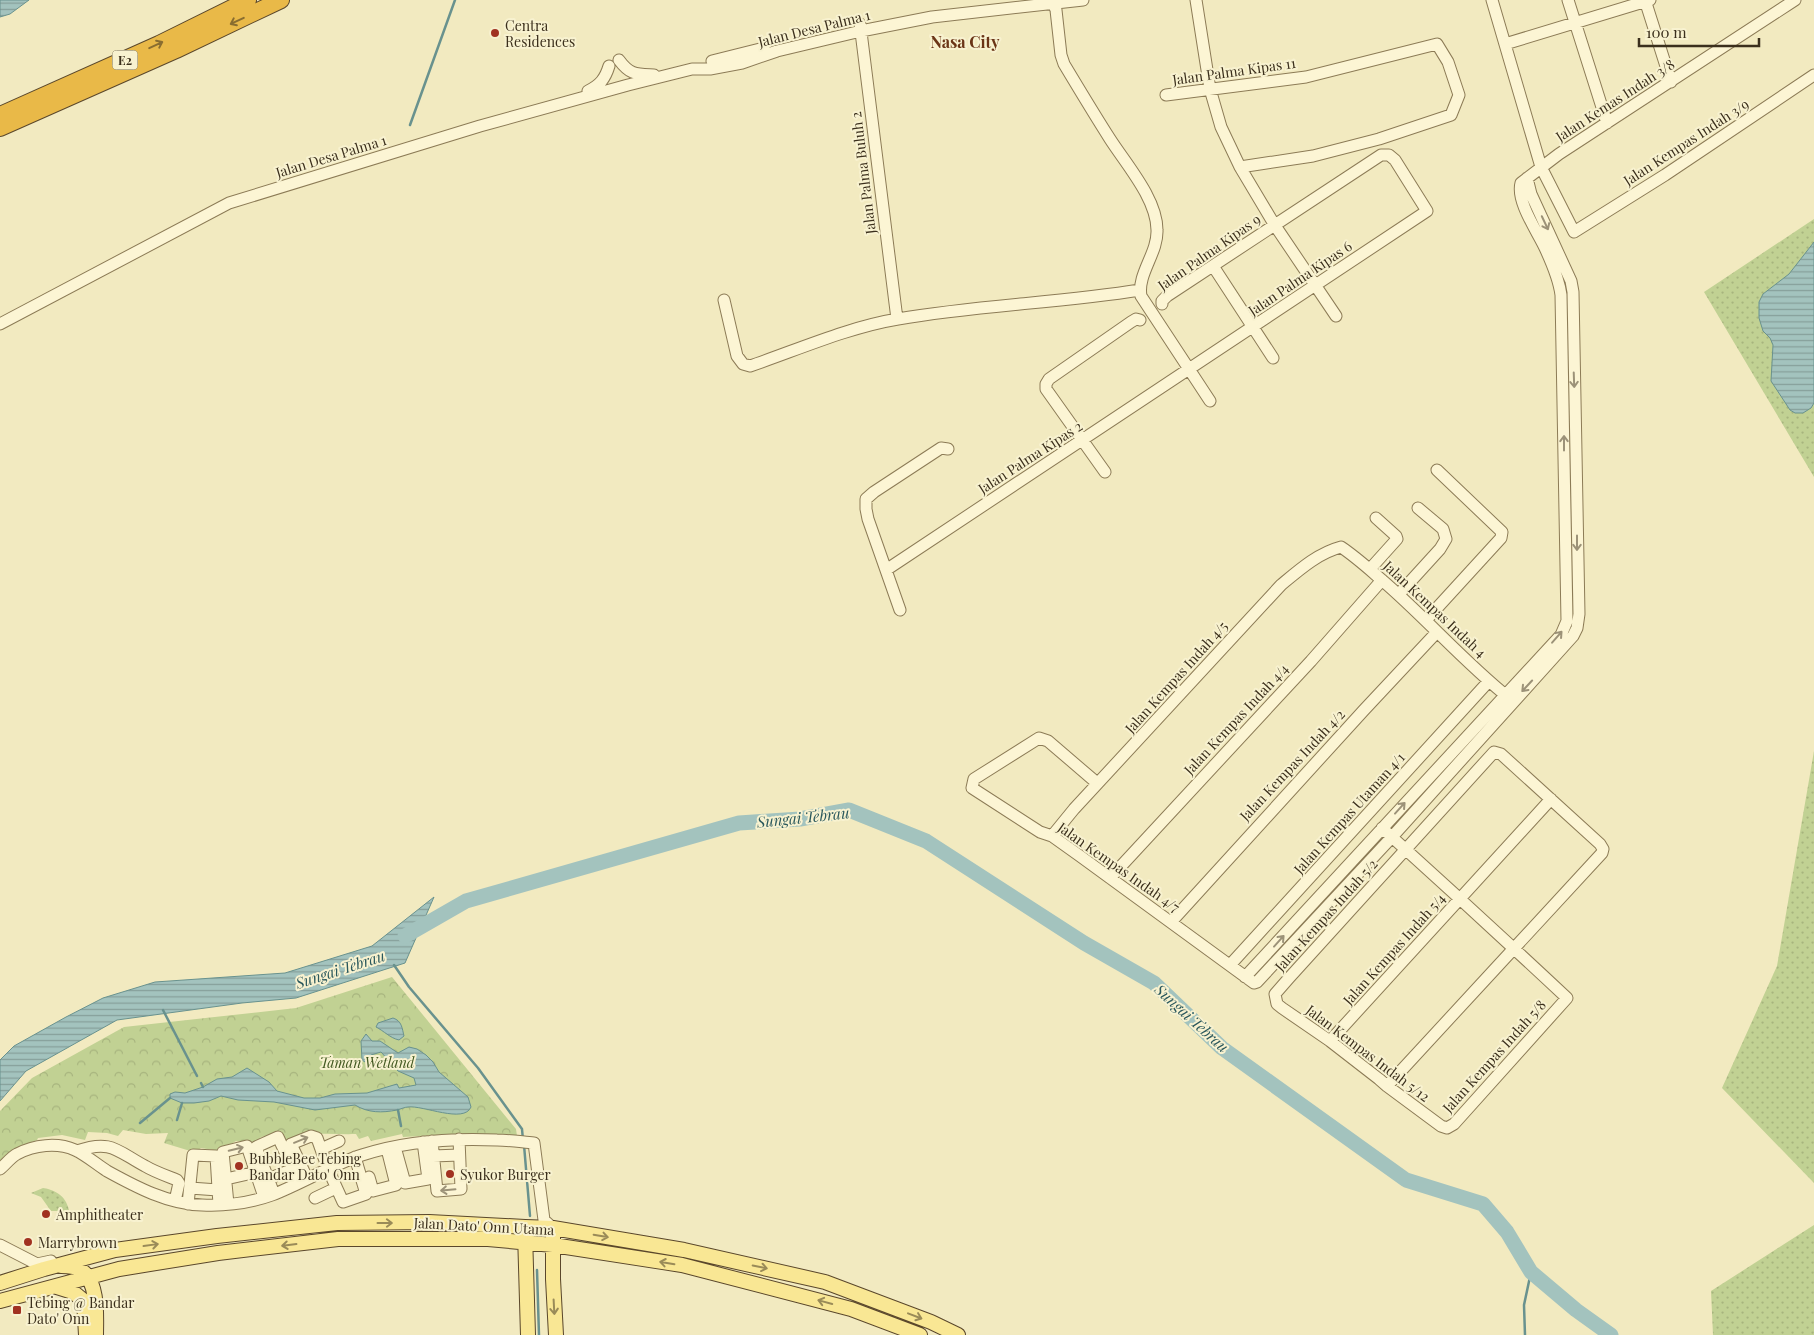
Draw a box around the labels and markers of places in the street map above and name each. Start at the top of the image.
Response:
place label: Centra Residences [505,16,575,51]
marker: Centra Residences [489,27,501,39]
place label: BubbleBee Tebing Bandar Dato' Onn [249,1149,362,1184]
marker: BubbleBee Tebing Bandar Dato' Onn [233,1160,245,1172]
place label: Syukor Burger [460,1165,552,1184]
marker: Syukor Burger [444,1168,456,1180]
place label: Amphitheater [55,1205,144,1224]
marker: Amphitheater [40,1208,52,1220]
place label: Marrybrown [38,1233,118,1252]
marker: Marrybrown [22,1236,34,1248]
place label: Tebing @ Bandar Dato' Onn [27,1293,135,1328]
marker: Tebing @ Bandar Dato' Onn [11,1304,23,1316]

